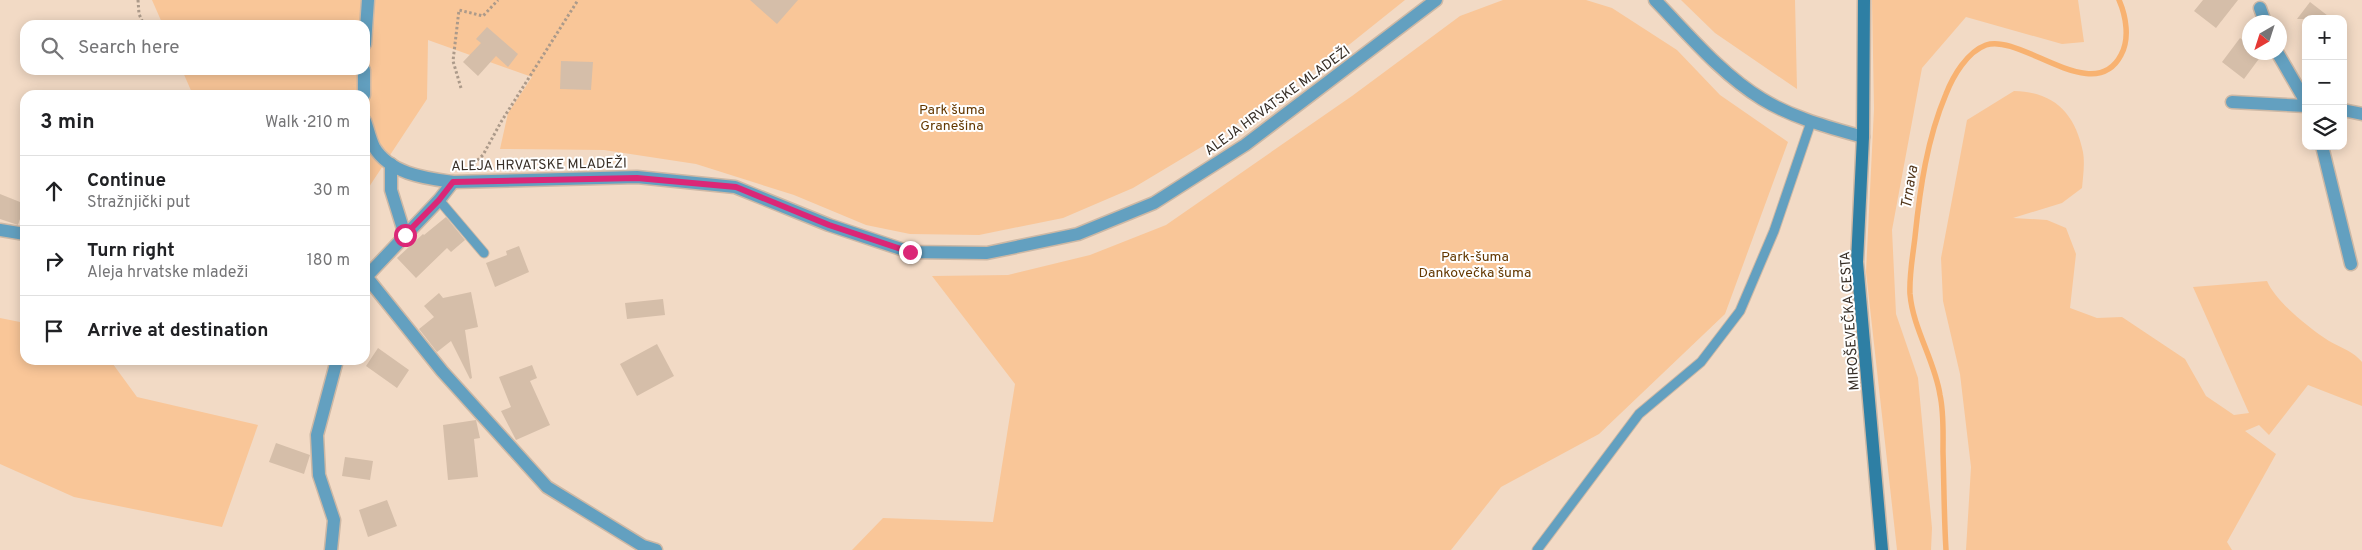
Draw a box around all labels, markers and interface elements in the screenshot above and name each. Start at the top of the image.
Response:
north arrow [2242,15,2287,60]
map controls [2302,15,2347,150]
button: + [2302,15,2347,60]
search box [20,20,370,75]
icon: search [38,34,66,62]
text: Search here [78,36,180,60]
street label: ALEJA HRVATSKE MLADEŽI [1201,42,1354,160]
button: − [2302,60,2347,105]
park label: Park šuma Granešina [919,102,985,135]
button: layers [2302,105,2347,150]
text: 3 min [40,109,95,136]
text: Walk · 210 m [265,113,350,133]
street label: ALEJA HRVATSKE MLADEŽI [451,154,627,176]
water label: Trnava [1898,164,1923,210]
text: Continue [87,169,166,193]
icon: ahead [40,177,68,205]
text: 30 m [313,181,350,201]
text: Stražnjički put [87,193,190,213]
route start [394,224,417,247]
text: Turn right [87,239,175,263]
route end [899,241,922,264]
icon: right [40,247,68,275]
park label: Park-šuma Dankovečka šuma [1419,249,1531,282]
text: 180 m [307,251,350,271]
street label: MIROŠEVEČKA CESTA [1836,251,1864,391]
text: Aleja hrvatske mladeži [87,263,248,283]
icon: arrive [40,317,68,345]
text: Arrive at destination [87,319,268,343]

